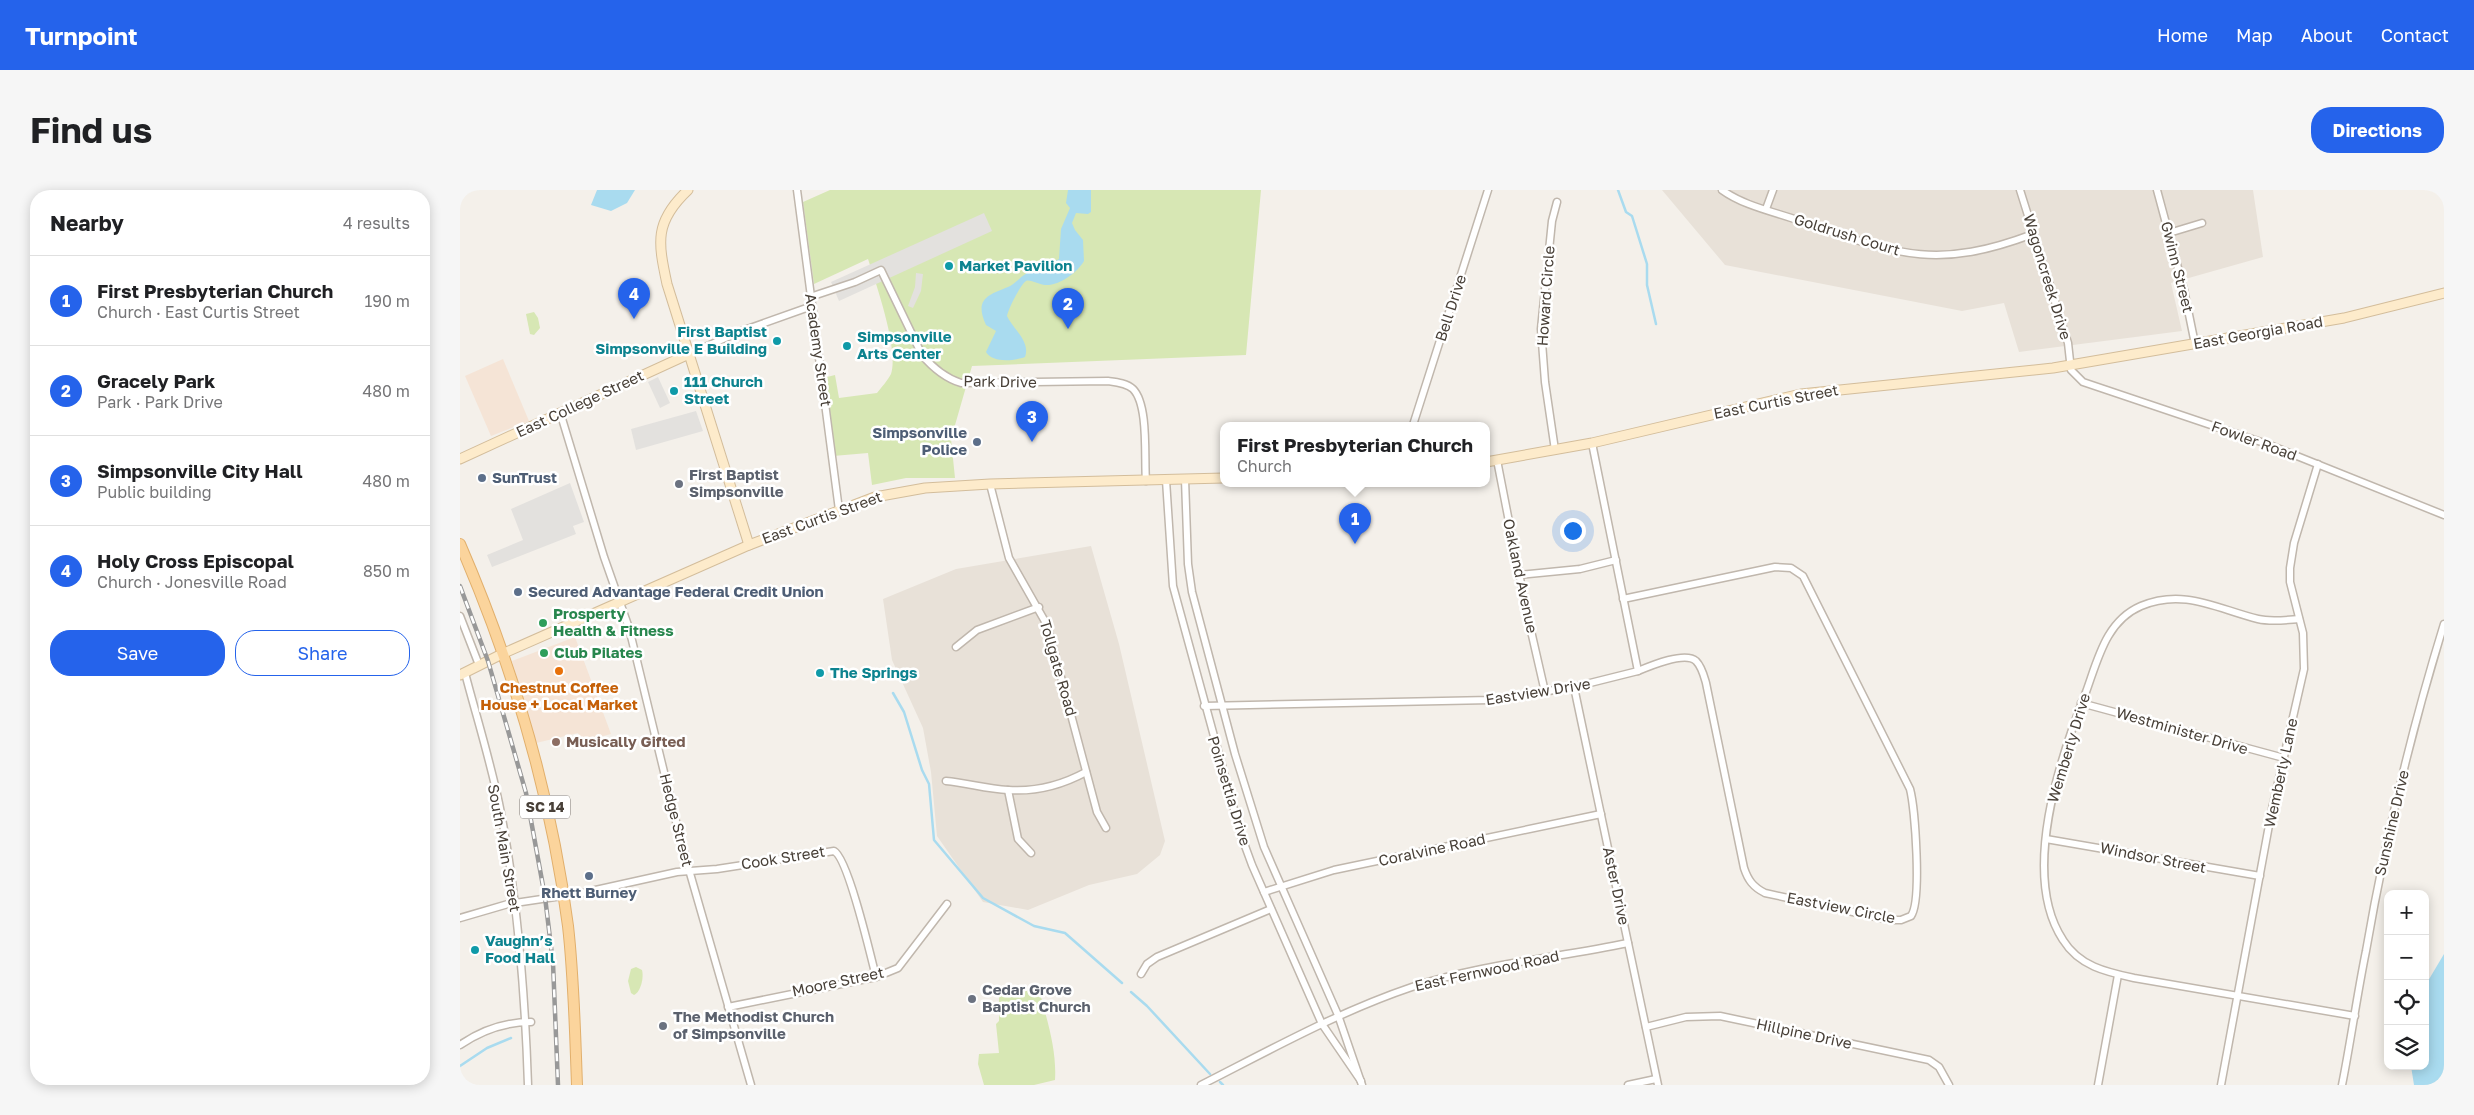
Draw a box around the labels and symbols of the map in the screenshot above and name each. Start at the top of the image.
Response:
street label: Goldrush Court [1792,209,1902,259]
street label: Wagoncreek Drive [2020,212,2076,342]
street label: Gwinn Street [2158,219,2198,314]
street label: Howard Circle [1533,245,1558,347]
place label: Market Pavilion [959,256,1072,274]
marker: Market Pavilion [943,260,955,272]
street label: Bell Drive [1431,272,1469,343]
pin: 4 [618,278,650,319]
pin: 2 [1052,288,1084,329]
street label: Academy Street [802,292,836,408]
street label: East Georgia Road [2192,312,2324,352]
place label: First Baptist Simpsonville E Building [595,322,767,357]
place label: Simpsonville Arts Center [857,327,952,362]
marker: First Baptist Simpsonville E Building [771,335,783,347]
marker: Simpsonville Arts Center [841,340,853,352]
street label: East College Street [513,366,646,441]
street label: Park Drive [963,371,1037,391]
place label: 111 Church Street [684,372,763,407]
street label: East Curtis Street [1712,380,1840,422]
marker: 111 Church Street [668,385,680,397]
pin: 3 [1016,401,1048,442]
street label: Fowler Road [2209,416,2299,464]
place label: Simpsonville Police [872,423,967,458]
marker: Simpsonville Police [971,436,983,448]
place label: First Baptist Simpsonville [689,465,784,500]
place label: SunTrust [492,468,557,486]
marker: SunTrust [476,472,488,484]
marker: First Baptist Simpsonville [673,478,685,490]
street label: East Curtis Street [759,487,884,547]
pin: 1 [1339,503,1371,544]
street label: Oakland Avenue [1500,517,1542,635]
your location [1560,518,1586,544]
place label: Secured Advantage Federal Credit Union [528,582,824,600]
marker: Secured Advantage Federal Credit Union [512,586,524,598]
place label: Prosperty Health & Fitness [553,604,674,639]
marker: Prosperty Health & Fitness [537,617,549,629]
street label: Tollgate Road [1037,618,1081,718]
place label: Club Pilates [554,643,643,661]
marker: Club Pilates [538,647,550,659]
place label: The Springs [830,663,917,681]
marker: Chestnut Coffee House + Local Market [553,665,565,677]
marker: The Springs [814,667,826,679]
street label: Eastview Drive [1484,674,1592,708]
place label: Chestnut Coffee House + Local Market [480,678,638,713]
street label: Wemberly Drive [2043,691,2093,805]
street label: Westminister Drive [2114,703,2251,758]
street label: Wemberly Lane [2260,716,2300,829]
place label: Musically Gifted [566,732,686,750]
street label: Poinsettia Drive [1205,734,1255,848]
marker: Musically Gifted [550,736,562,748]
street label: Sunshine Drive [2370,768,2412,877]
street label: Hedge Street [657,771,697,868]
street label: South Main Street [485,783,525,913]
road number: SC 14 [520,796,570,818]
street label: Coralvine Road [1377,829,1487,869]
street label: Windsor Street [2099,838,2208,876]
street label: Cook Street [740,841,826,873]
street label: Aster Drive [1600,845,1634,927]
marker: Rhett Burney [583,870,595,882]
place label: Rhett Burney [541,883,637,901]
street label: Eastview Circle [1785,888,1897,926]
place label: Vaughn’s Food Hall [485,931,555,966]
marker: Vaughn’s Food Hall [469,944,481,956]
street label: East Fernwood Road [1413,946,1561,994]
street label: Moore Street [790,963,885,1000]
place label: Cedar Grove Baptist Church [982,980,1091,1015]
marker: Cedar Grove Baptist Church [966,993,978,1005]
place label: The Methodist Church of Simpsonville [673,1007,834,1042]
street label: Hillpine Drive [1755,1014,1854,1052]
marker: The Methodist Church of Simpsonville [657,1020,669,1032]

